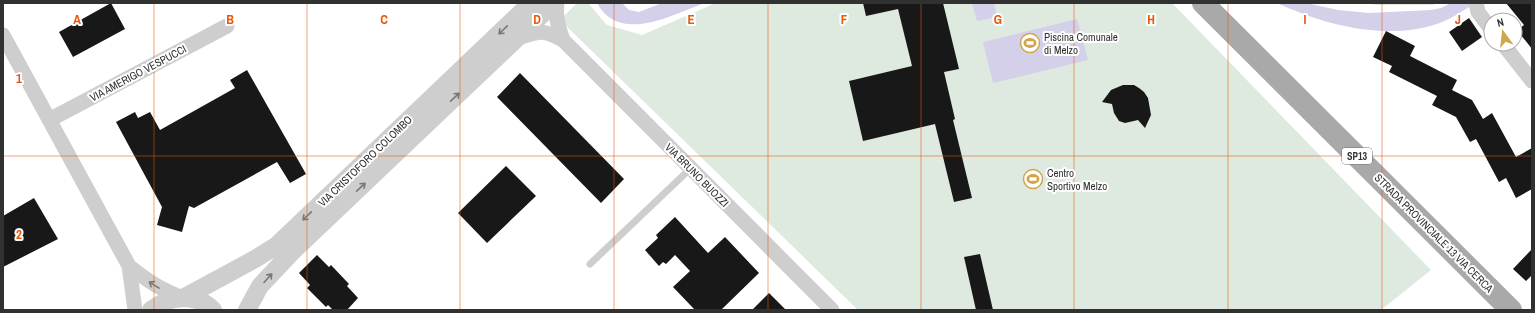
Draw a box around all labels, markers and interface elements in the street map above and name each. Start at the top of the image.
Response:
text: A [73,11,81,28]
text: B [226,11,234,28]
text: C [380,11,388,28]
text: D [533,11,541,28]
text: E [687,11,695,28]
text: F [841,11,848,28]
text: G [994,11,1002,28]
text: H [1147,11,1155,28]
text: I [1304,11,1307,28]
text: J [1455,11,1461,28]
north arrow [1483,12,1523,52]
text: N [1495,15,1505,30]
one-way arrow [498,25,508,34]
place label: Piscina Comunale di Melzo [1044,30,1118,57]
sports icon: Piscina Comunale di Melzo [1019,32,1041,54]
street label: VIA AMERIGO VESPUCCI [87,42,189,104]
text: 1 [16,70,22,87]
one-way arrow [450,92,460,102]
street label: VIA CRISTOFORO COLOMBO [315,112,415,210]
street label: VIA BRUNO BUOZZI [662,140,732,210]
road number: SP13 [1342,148,1372,164]
place label: Centro Sportivo Melzo [1047,166,1107,193]
sports icon: Centro Sportivo Melzo [1022,168,1044,190]
street label: STRADA PROVINCIALE 13 VIA CERCA [1372,171,1497,296]
one-way arrow [356,182,366,192]
one-way arrow [302,211,312,221]
text: 2 [16,226,22,243]
one-way arrow [263,273,272,283]
one-way arrow [149,281,160,289]

